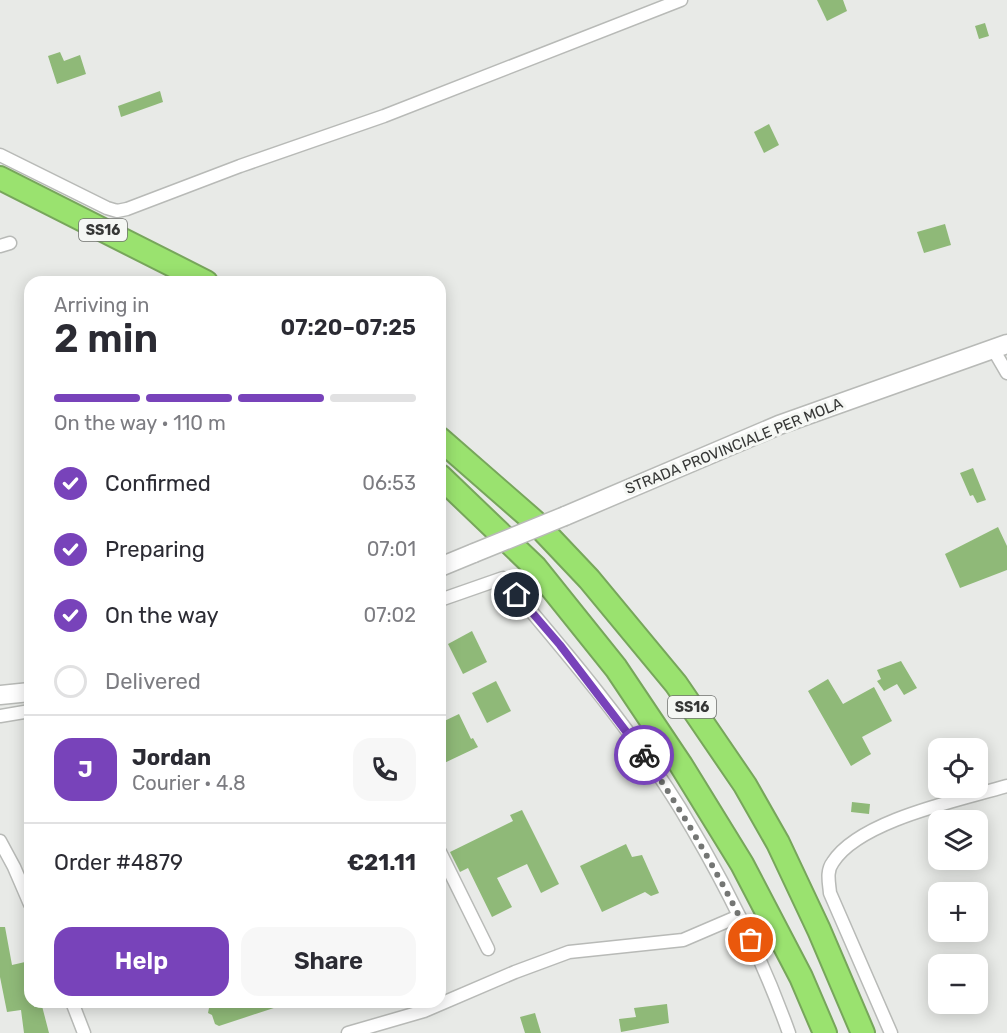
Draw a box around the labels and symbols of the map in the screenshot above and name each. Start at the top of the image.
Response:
road number: SS16 [79,219,127,241]
street label: STRADA PROVINCIALE PER MOLA [623,394,845,498]
pin [491,569,542,620]
road number: SS16 [668,696,716,718]
courier [614,725,674,785]
pin [725,914,776,965]

